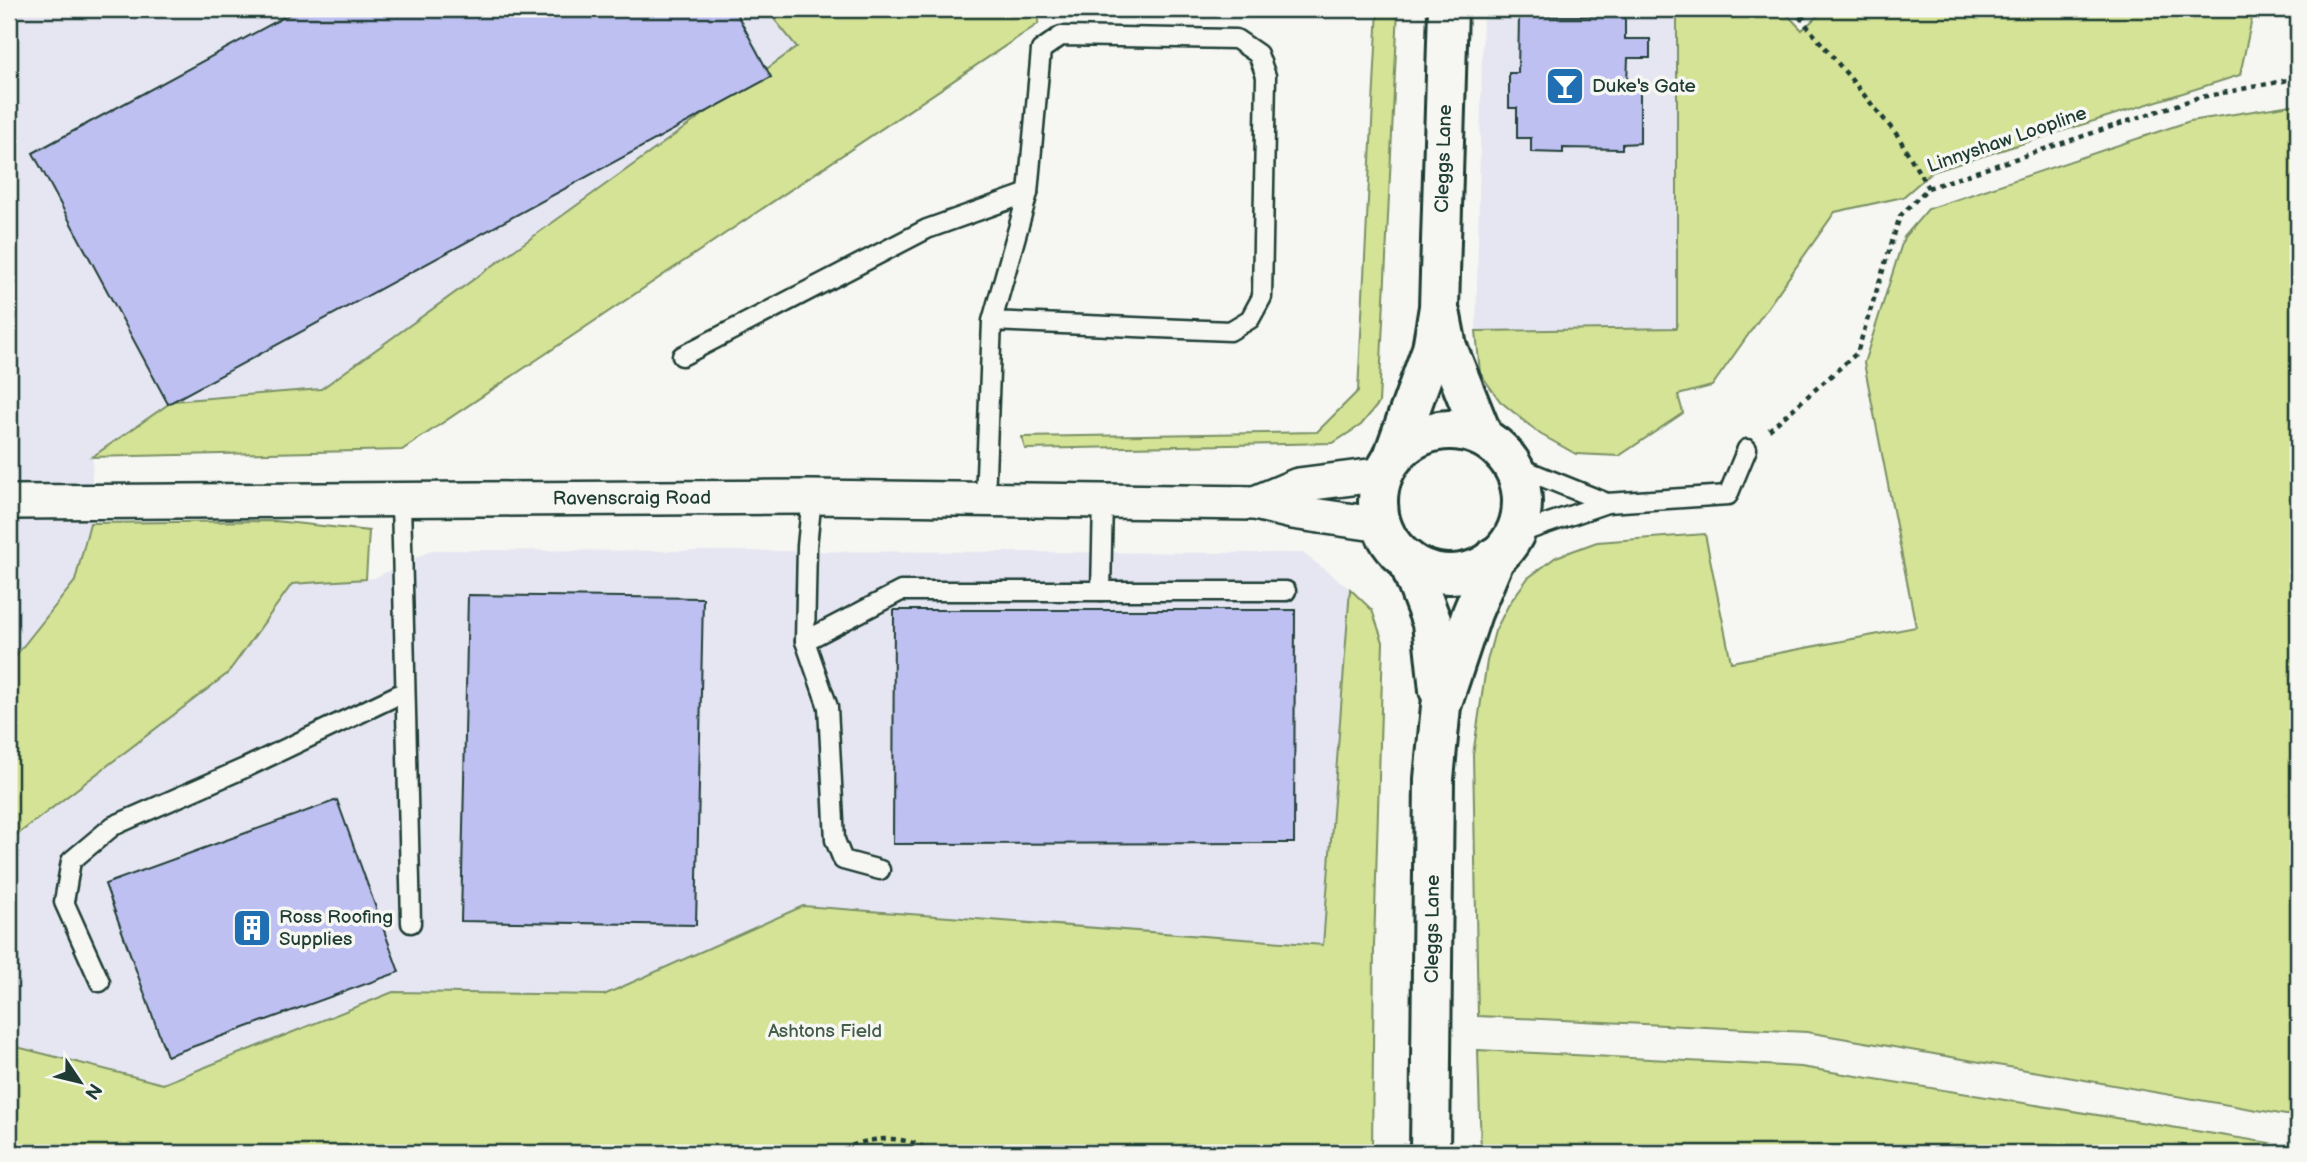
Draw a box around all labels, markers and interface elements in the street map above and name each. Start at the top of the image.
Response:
bar icon: Duke's Gate [1544,65,1586,107]
place label: Duke's Gate [1592,75,1696,98]
street label: Linnyshaw Loopline [1924,102,2090,178]
street label: Cleggs Lane [1430,104,1457,213]
street label: Ravenscraig Road [553,486,711,510]
street label: Cleggs Lane [1420,875,1444,983]
place label: Ross Roofing Supplies [279,906,393,951]
building icon: Ross Roofing Supplies [231,907,273,949]
park label: Ashtons Field [768,1020,882,1043]
north arrow [46,1046,116,1116]
text: N [79,1078,106,1103]

